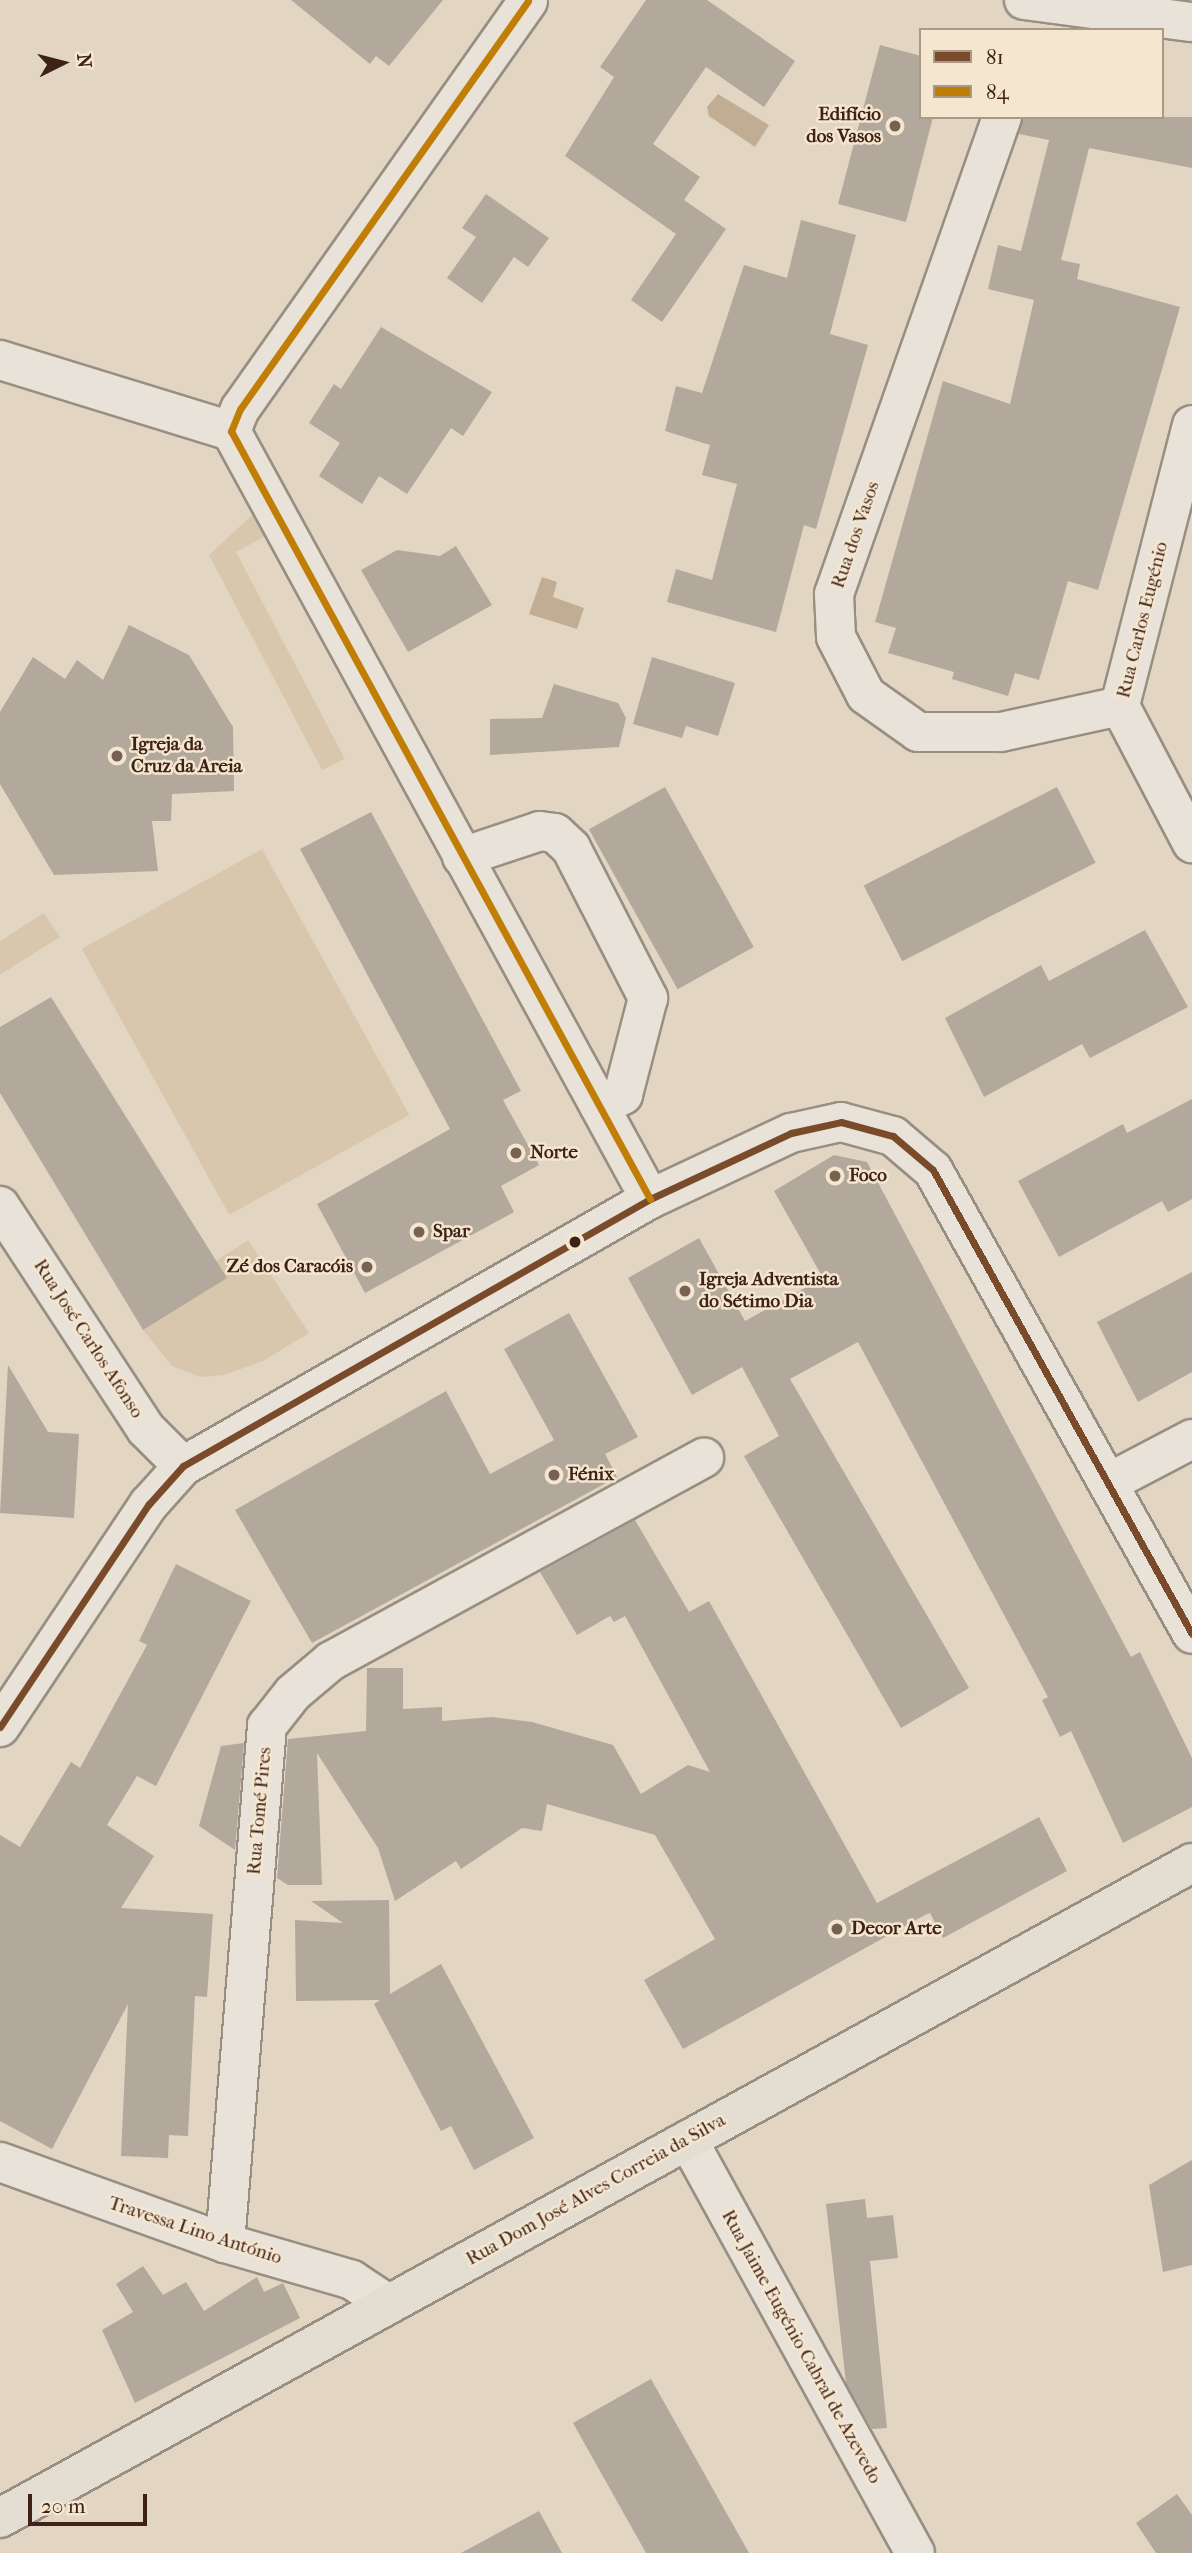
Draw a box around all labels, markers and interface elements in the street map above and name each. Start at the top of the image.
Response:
north arrow [28,28,98,98]
legend [919,28,1164,119]
text: 81 [986,45,1004,69]
text: N [72,52,96,69]
text: 84 [986,80,1009,104]
place label: Edifício dos Vasos [806,104,881,148]
marker: Edifício dos Vasos [887,118,903,134]
street label: Rua dos Vasos [827,478,885,592]
street label: Rua Carlos Eugénio [1113,539,1173,701]
place label: Igreja da Cruz da Areia [131,734,242,778]
marker: Igreja da Cruz da Areia [109,748,125,764]
place label: Norte [530,1142,578,1164]
marker: Norte [508,1145,524,1161]
place label: Foco [849,1165,887,1187]
marker: Foco [827,1168,843,1184]
place label: Spar [433,1221,470,1243]
marker: Spar [411,1224,427,1240]
unlabelled marker [568,1235,582,1249]
street label: Rua José Carlos Afonso [28,1255,148,1423]
place label: Zé dos Caracóis [227,1256,353,1278]
marker: Zé dos Caracóis [359,1259,375,1275]
place label: Igreja Adventista do Sétimo Dia [699,1269,839,1313]
marker: Igreja Adventista do Sétimo Dia [677,1283,693,1299]
place label: Fénix [568,1464,614,1486]
marker: Fénix [546,1467,562,1483]
street label: Rua Tomé Pires [243,1746,277,1876]
place label: Decor Arte [851,1918,942,1940]
marker: Decor Arte [829,1921,845,1937]
street label: Rua Dom José Alves Correia da Silva [462,2109,730,2271]
street label: Travessa Lino António [106,2192,284,2270]
street label: Rua Jaime Eugénio Cabral de Azevedo [716,2206,886,2488]
scale bar [32,2480,150,2524]
text: 20 m [41,2494,85,2518]

